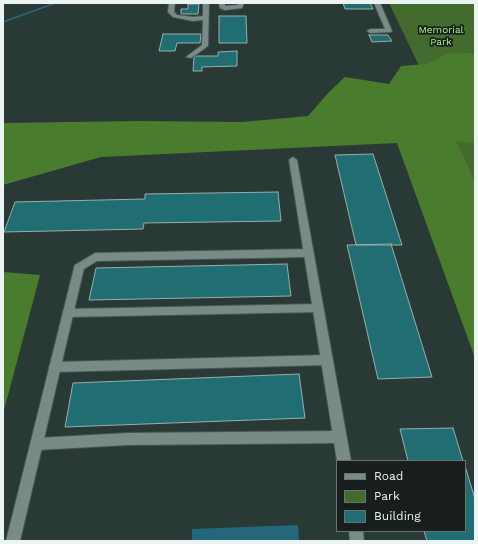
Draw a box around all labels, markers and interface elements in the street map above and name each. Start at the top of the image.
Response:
park label: Memorial Park [418,24,464,48]
legend [336,460,466,532]
text: Road [374,469,403,483]
text: Park [374,489,400,503]
text: Building [374,509,421,523]

